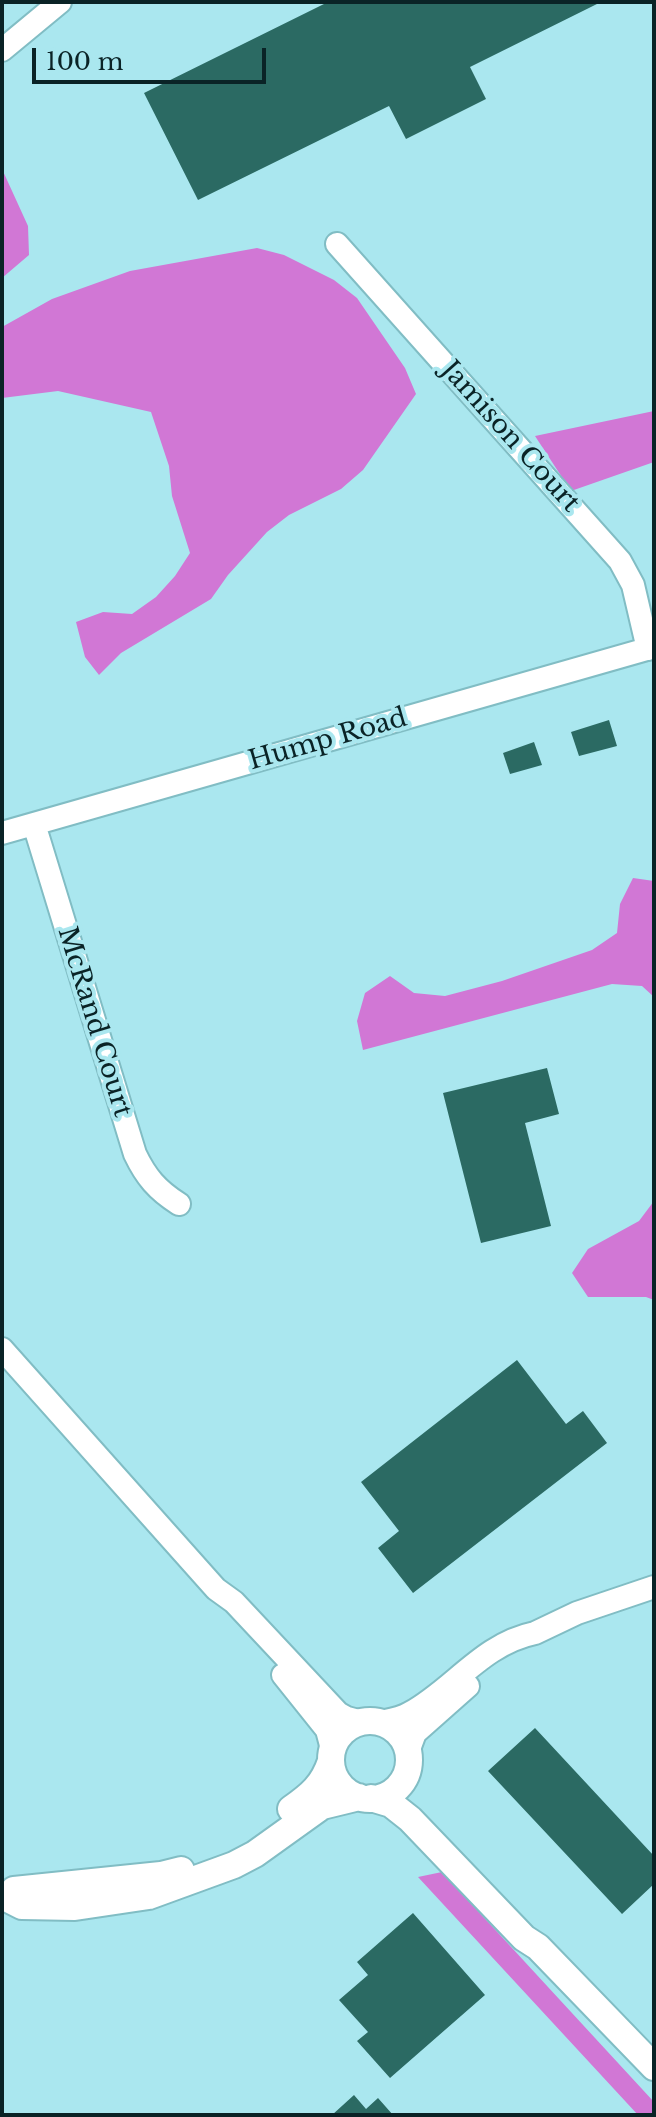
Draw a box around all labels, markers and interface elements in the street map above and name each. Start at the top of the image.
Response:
scale bar [36,32,270,82]
text: 100 m [46,47,124,76]
street label: Jamison Court [434,355,586,519]
street label: Hump Road [245,703,411,777]
street label: McRand Court [50,923,138,1121]

